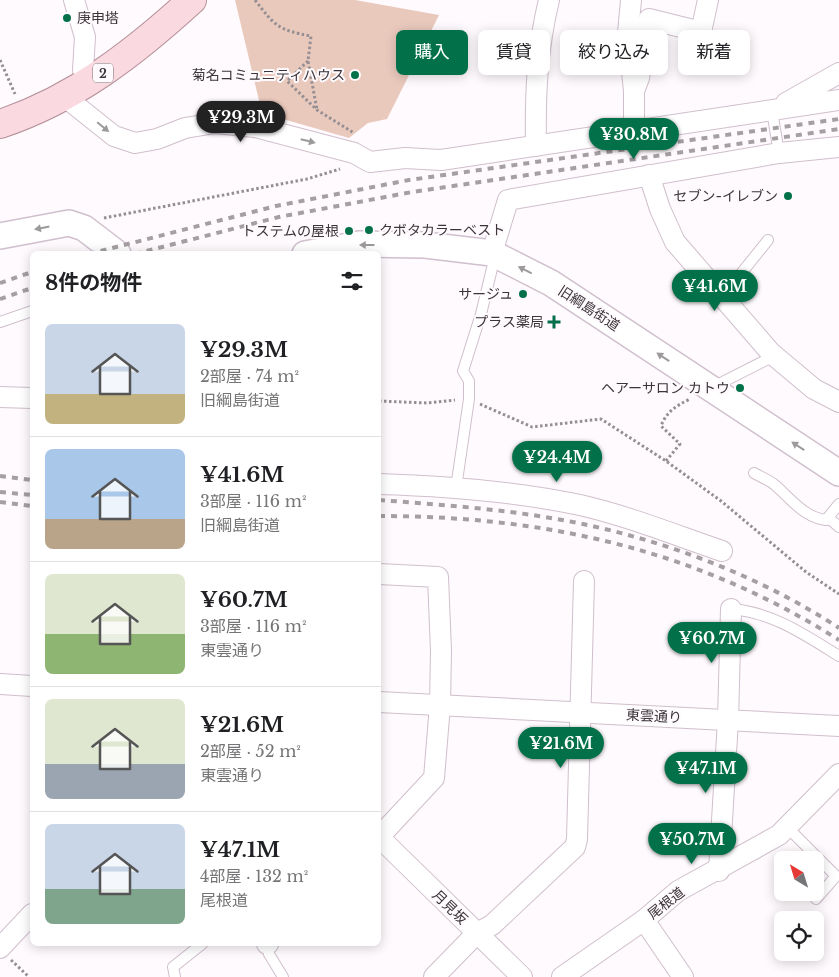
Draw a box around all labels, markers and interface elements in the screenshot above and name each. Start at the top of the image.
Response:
place label: 庚申塔 [77,9,119,27]
marker: 庚申塔 [61,12,73,24]
chip: 購入 [396,30,468,75]
chip: 賃貸 [478,30,550,75]
chip: 絞り込み [560,30,668,75]
chip: 新着 [678,30,750,75]
road number: 2 [93,64,113,82]
place label: 菊名コミュニティハウス [192,66,345,84]
marker: 菊名コミュニティハウス [349,69,361,81]
pin: ¥29.3M [200,100,282,143]
text: ¥29.3M [207,107,275,127]
pin: ¥30.8M [593,118,675,160]
one-way arrow [96,122,109,133]
text: ¥30.8M [600,124,668,144]
one-way arrow [301,137,316,145]
place label: セブン-イレブン [674,187,778,205]
marker: セブン-イレブン [782,190,794,202]
place label: クボタカラーベスト [379,221,505,239]
place label: トステムの屋根 [241,222,339,240]
one-way arrow [35,224,50,232]
marker: クボタカラーベスト [363,224,375,236]
marker: トステムの屋根 [343,225,355,237]
one-way arrow [359,241,375,249]
one-way arrow [518,266,532,274]
icon: filters [338,267,366,295]
text: 8件の物件 [45,270,142,296]
pin: ¥41.6M [674,270,756,312]
text: ¥41.6M [683,276,747,296]
street label: 旧綱島街道 [555,281,623,335]
place label: サージュ [458,285,513,303]
marker: サージュ [517,288,529,300]
place label: プラス薬局 [474,313,544,331]
marker: プラス薬局 [548,316,560,328]
text: ¥29.3M [200,337,288,363]
icon: home [85,344,145,404]
one-way arrow [656,352,669,361]
text: 2部屋 · 74 m² [200,366,299,386]
place label: ヘアーサロン カトウ [601,379,730,397]
marker: ヘアーサロン カトウ [734,382,746,394]
text: 旧綱島街道 [200,390,280,410]
pin: ¥24.4M [516,440,598,483]
one-way arrow [792,441,805,451]
text: ¥24.4M [523,447,591,467]
text: ¥41.6M [200,462,284,488]
icon: home [85,469,145,529]
text: 3部屋 · 116 m² [200,491,306,511]
text: 旧綱島街道 [200,515,280,535]
text: ¥60.7M [200,587,288,613]
icon: home [85,594,145,654]
text: 3部屋 · 116 m² [200,616,306,636]
pin: ¥60.7M [671,622,753,664]
text: ¥60.7M [679,628,745,648]
text: 東雲通り [200,640,264,660]
street label: 東雲通り [626,706,682,726]
text: ¥21.6M [200,712,284,738]
icon: home [85,719,145,779]
pin: ¥21.6M [520,726,602,769]
text: ¥21.6M [529,733,593,753]
text: 2部屋 · 52 m² [200,741,301,761]
pin: ¥47.1M [665,752,747,794]
text: ¥47.1M [675,758,737,778]
text: 東雲通り [200,765,264,785]
pin: ¥50.7M [651,822,733,865]
text: ¥50.7M [659,829,725,849]
text: ¥47.1M [200,837,280,863]
icon: home [85,844,145,904]
north arrow [774,851,824,901]
map controls [774,851,824,961]
text: 4部屋 · 132 m² [200,866,308,886]
street label: 尾根道 [644,883,688,923]
street label: 月見坂 [429,886,471,928]
text: 尾根道 [200,890,248,910]
button: locate [774,911,824,961]

